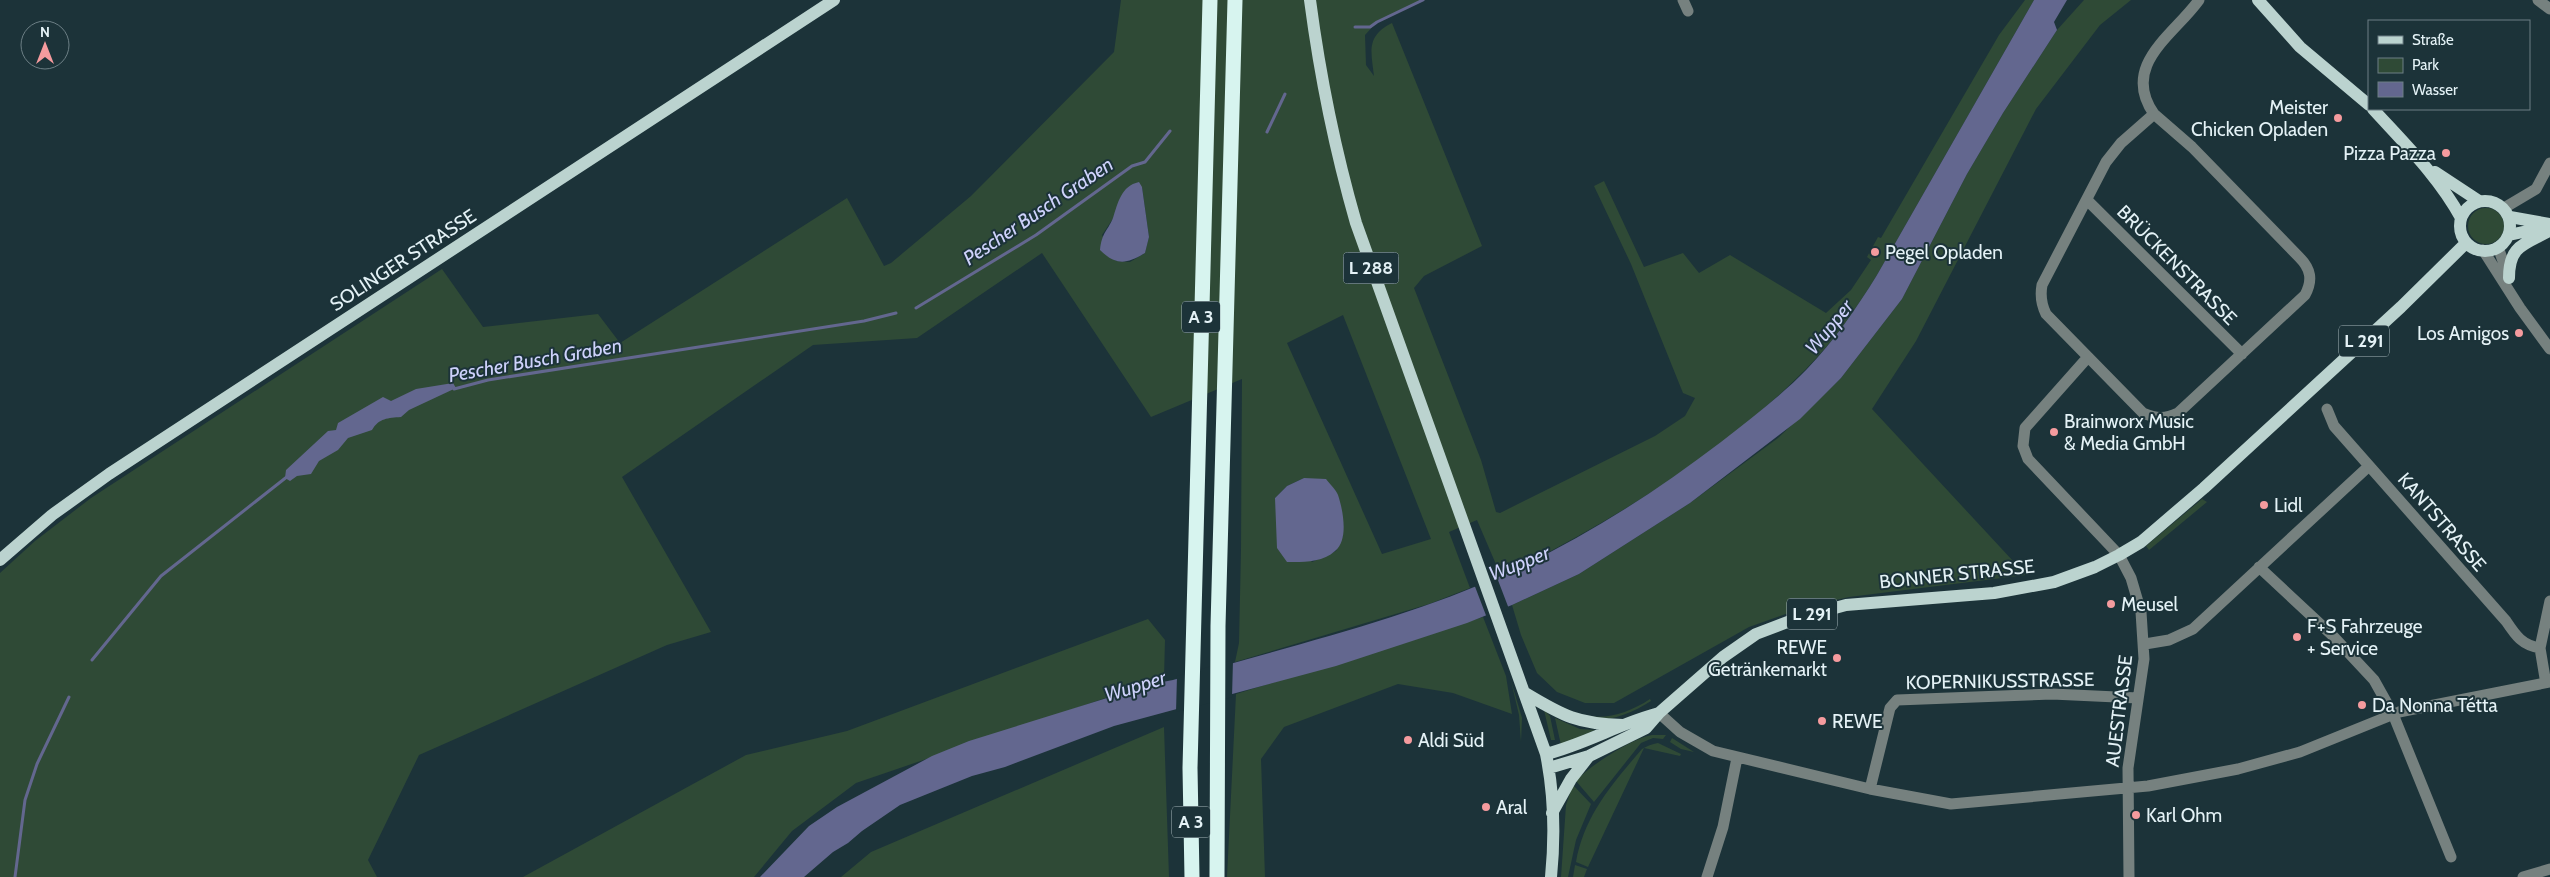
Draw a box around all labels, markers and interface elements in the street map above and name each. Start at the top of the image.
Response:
north arrow [20,20,70,70]
legend [2368,20,2530,110]
text: N [40,23,50,41]
text: Straße [2412,31,2454,49]
text: Park [2412,56,2439,74]
text: Wasser [2412,81,2458,99]
place label: Meister Chicken Opladen [2191,96,2328,141]
marker: Meister Chicken Opladen [2332,112,2344,124]
place label: Pizza Pazza [2343,142,2436,165]
marker: Pizza Pazza [2440,147,2452,159]
water label: Pescher Busch Graben [958,152,1118,270]
street label: BRÜCKENSTRASSE [2112,200,2242,330]
street label: SOLINGER STRASSE [326,204,480,316]
place label: Pegel Opladen [1885,241,2003,264]
marker: Pegel Opladen [1869,246,1881,258]
road number: L 288 [1344,252,1398,284]
water label: Wupper [1800,294,1859,359]
road number: A 3 [1182,302,1220,332]
place label: Los Amigos [2417,322,2509,345]
road number: L 291 [2339,326,2389,356]
marker: Los Amigos [2513,327,2525,339]
water label: Pescher Busch Graben [446,333,624,387]
place label: Brainworx Music & Media GmbH [2064,410,2194,455]
marker: Brainworx Music & Media GmbH [2048,426,2060,438]
street label: KANTSTRASSE [2393,468,2491,576]
place label: Lidl [2274,494,2303,517]
marker: Lidl [2258,499,2270,511]
water label: Wupper [1485,540,1554,586]
street label: BONNER STRASSE [1878,554,2036,594]
place label: Meusel [2121,593,2178,616]
road number: L 291 [1787,598,1837,630]
marker: Meusel [2105,598,2117,610]
place label: F+S Fahrzeuge + Service [2307,615,2423,660]
marker: F+S Fahrzeuge + Service [2291,631,2303,643]
place label: REWE Getränkemarkt [1708,636,1828,681]
marker: REWE Getränkemarkt [1831,652,1843,664]
street label: AUESTRASSE [2101,654,2137,768]
water label: Wupper [1101,665,1170,707]
street label: KOPERNIKUSSTRASSE [1905,668,2095,694]
place label: Da Nonna Tétta [2372,694,2498,717]
marker: Da Nonna Tétta [2356,699,2368,711]
place label: REWE [1832,710,1882,733]
marker: REWE [1816,715,1828,727]
place label: Aldi Süd [1418,729,1484,752]
marker: Aldi Süd [1402,734,1414,746]
place label: Aral [1496,796,1528,819]
marker: Aral [1480,801,1492,813]
place label: Karl Ohm [2146,804,2222,827]
road number: A 3 [1172,806,1210,838]
marker: Karl Ohm [2130,809,2142,821]

